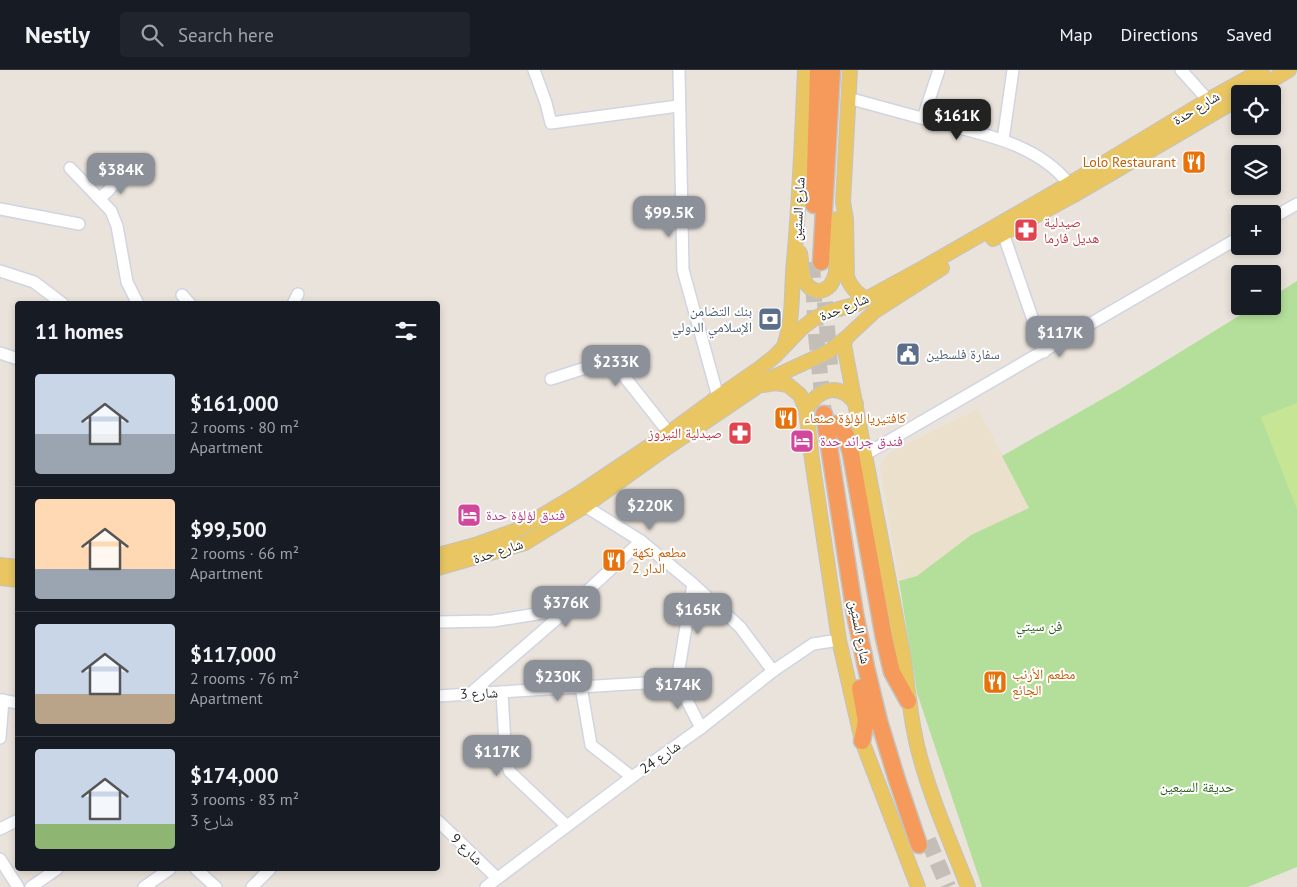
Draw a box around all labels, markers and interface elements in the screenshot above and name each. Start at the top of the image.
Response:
search box [120,12,470,57]
text: Nestly [25,19,90,50]
icon: search [138,21,166,49]
text: Search here [178,23,274,47]
text: Map [1060,23,1092,46]
text: Directions [1120,23,1198,46]
text: Saved [1226,23,1272,46]
map controls [1231,85,1281,315]
button: locate [1231,85,1281,135]
street label: شارع حدة [1169,87,1223,130]
pin: $161K [922,98,992,141]
text: $161K [934,105,980,125]
button: layers [1231,145,1281,195]
restaurant icon: Lolo Restaurant [1181,149,1207,175]
pin: $384K [86,152,156,195]
place label: Lolo Restaurant [1083,153,1176,171]
text: $384K [98,159,144,179]
street label: شارع الستين [787,176,810,242]
pin: $99.5K [628,196,710,238]
text: $99.5K [644,202,694,222]
button: + [1231,205,1281,255]
place label: صيدلية هديل فارما [1044,213,1099,247]
pharmacy icon: صيدلية هديل فارما [1013,217,1039,243]
button: − [1231,265,1281,315]
street label: شارع حدة [817,289,872,326]
place label: بنك التضامن الإسلامي الدولي [672,302,752,339]
bank icon: بنك التضامن الإسلامي الدولي [757,306,783,332]
pin: $117K [1025,316,1095,358]
icon: filters [392,317,420,345]
text: 11 homes [35,318,123,345]
text: $117K [1037,322,1083,342]
public building icon: سفارة فلسطين [895,341,921,367]
pin: $233K [581,344,651,387]
place label: سفارة فلسطين [926,345,1000,363]
text: $233K [593,351,639,371]
text: $161,000 [190,390,279,417]
icon: home [75,394,135,454]
restaurant icon: كافتيريا لؤلؤة صنعاء [773,405,799,431]
place label: كافتيريا لؤلؤة صنعاء [804,409,906,427]
text: 2 rooms · 80 m² [190,417,299,437]
pharmacy icon: صيدلية النيروز [727,420,753,446]
place label: صيدلية النيروز [647,424,722,442]
hotel icon: فندق جراند حدة [789,428,815,454]
place label: فندق جراند حدة [820,432,903,450]
text: Apartment [190,437,263,457]
pin: $220K [615,488,685,531]
text: $220K [627,495,673,515]
hotel icon: فندق لؤلؤة حدة [456,502,482,528]
place label: فندق لؤلؤة حدة [486,506,565,524]
text: $99,500 [190,516,267,543]
icon: home [75,519,135,579]
street label: شارع حدة [471,534,526,568]
text: 2 rooms · 66 m² [190,543,299,563]
place label: مطعم نكهة الدار 2 [632,543,686,577]
restaurant icon: مطعم نكهة الدار 2 [601,547,627,573]
text: Apartment [190,563,263,583]
pin: $376K [531,586,601,628]
text: $376K [543,592,589,612]
pin: $165K [663,592,733,635]
text: $165K [675,599,721,619]
street label: شارع الستين [844,599,875,665]
park label: فن سيتي [1016,617,1062,638]
text: $117,000 [190,641,276,668]
icon: home [75,644,135,704]
pin: $230K [523,660,593,702]
place label: مطعم الأرنب الجائع [1012,665,1075,700]
text: $230K [535,666,581,686]
text: 2 rooms · 76 m² [190,668,299,688]
pin: $174K [643,668,713,710]
restaurant icon: مطعم الأرنب الجائع [982,669,1008,695]
text: $174K [655,674,701,694]
street label: شارع 3 [460,683,498,704]
text: Apartment [190,688,263,708]
pin: $117K [462,734,532,777]
street label: شارع 24 [636,737,684,778]
text: $117K [474,741,520,761]
text: $174,000 [190,762,279,789]
icon: home [75,769,135,829]
park label: حديقة السبعين [1160,778,1234,796]
text: 3 rooms · 83 m² [190,789,299,809]
text: شارع 3 [190,810,233,830]
street label: شارع 9 [446,829,487,869]

